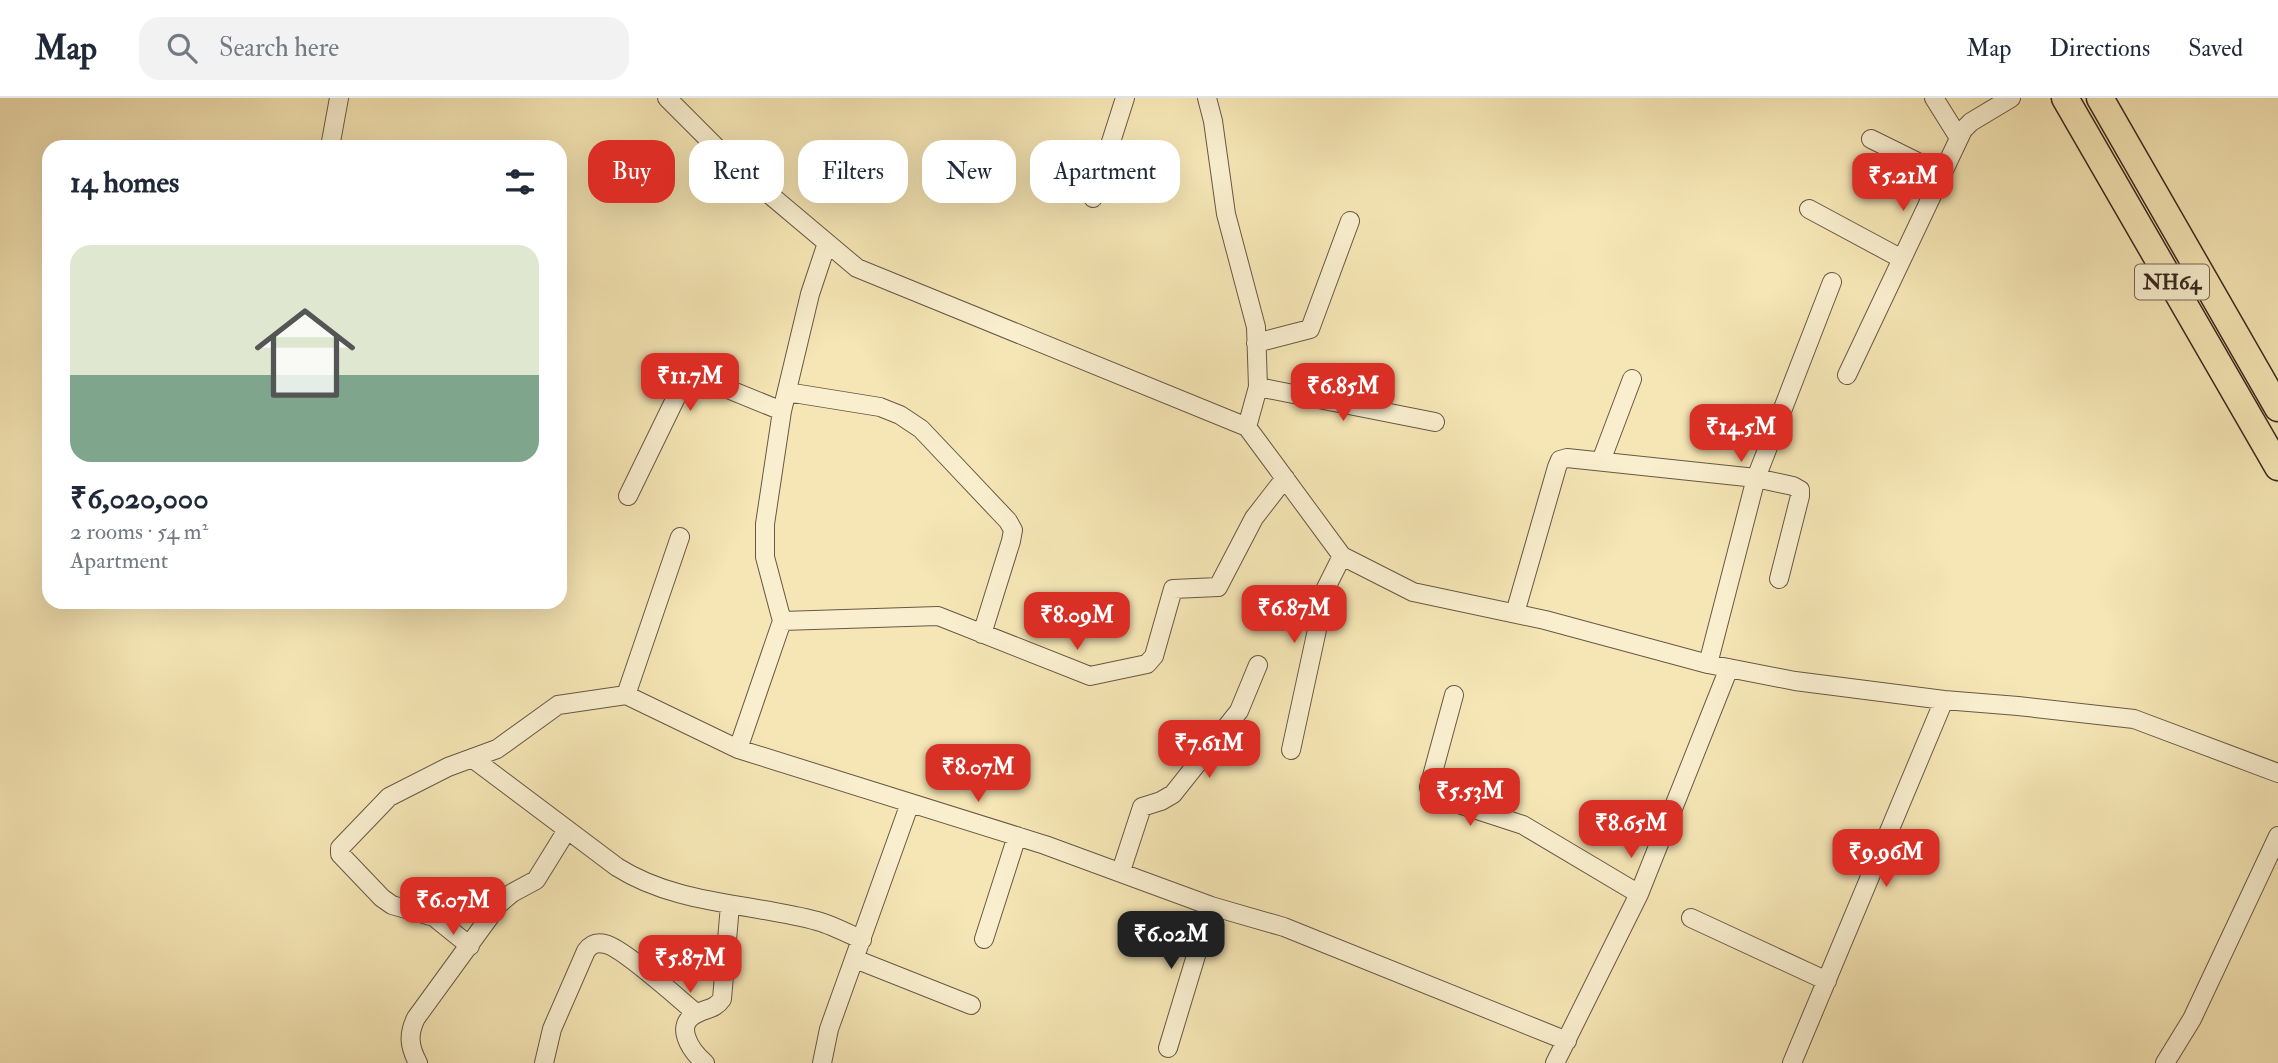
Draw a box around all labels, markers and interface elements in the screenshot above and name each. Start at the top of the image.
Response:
search box [139,17,629,80]
text: Map [35,28,97,69]
icon: search [163,29,201,67]
text: Search here [219,32,339,64]
text: Map [1966,33,2011,64]
text: Directions [2049,33,2150,64]
text: Saved [2188,33,2243,64]
chip: Buy [588,140,675,203]
chip: Rent [689,140,784,203]
chip: Filters [798,140,908,203]
chip: New [922,140,1016,203]
chip: Apartment [1030,140,1180,203]
pin: ₹5.21M [1846,153,1960,213]
text: ₹5.21M [1868,161,1938,190]
icon: filters [501,163,539,201]
text: 14 homes [70,164,179,201]
road number: NH64 [2135,264,2209,300]
icon: home [242,290,368,416]
pin: ₹11.7M [633,354,747,413]
text: ₹11.7M [657,361,723,390]
pin: ₹6.85M [1286,364,1400,423]
text: ₹6.85M [1307,371,1379,400]
pin: ₹14.5M [1684,404,1798,464]
text: ₹14.5M [1706,412,1776,441]
text: ₹6,020,000 [70,480,209,517]
text: 2 rooms · 54 m² [70,517,208,546]
text: Apartment [70,546,168,575]
pin: ₹6.87M [1237,586,1351,645]
pin: ₹8.09M [1020,592,1134,652]
text: ₹6.87M [1258,593,1330,622]
text: ₹8.09M [1040,600,1114,629]
pin: ₹7.61M [1152,720,1266,780]
text: ₹7.61M [1174,728,1244,757]
pin: ₹8.07M [921,744,1035,804]
text: ₹8.07M [941,752,1015,781]
pin: ₹5.53M [1413,768,1527,828]
text: ₹5.53M [1436,776,1504,805]
pin: ₹8.65M [1574,800,1688,860]
text: ₹8.65M [1595,808,1667,837]
pin: ₹9.96M [1829,830,1943,889]
text: ₹9.96M [1848,837,1924,866]
pin: ₹6.07M [396,878,510,937]
text: ₹6.07M [416,885,490,914]
pin: ₹6.02M [1114,912,1228,971]
text: ₹6.02M [1134,919,1208,948]
pin: ₹5.87M [633,936,747,995]
text: ₹5.87M [655,943,725,972]

